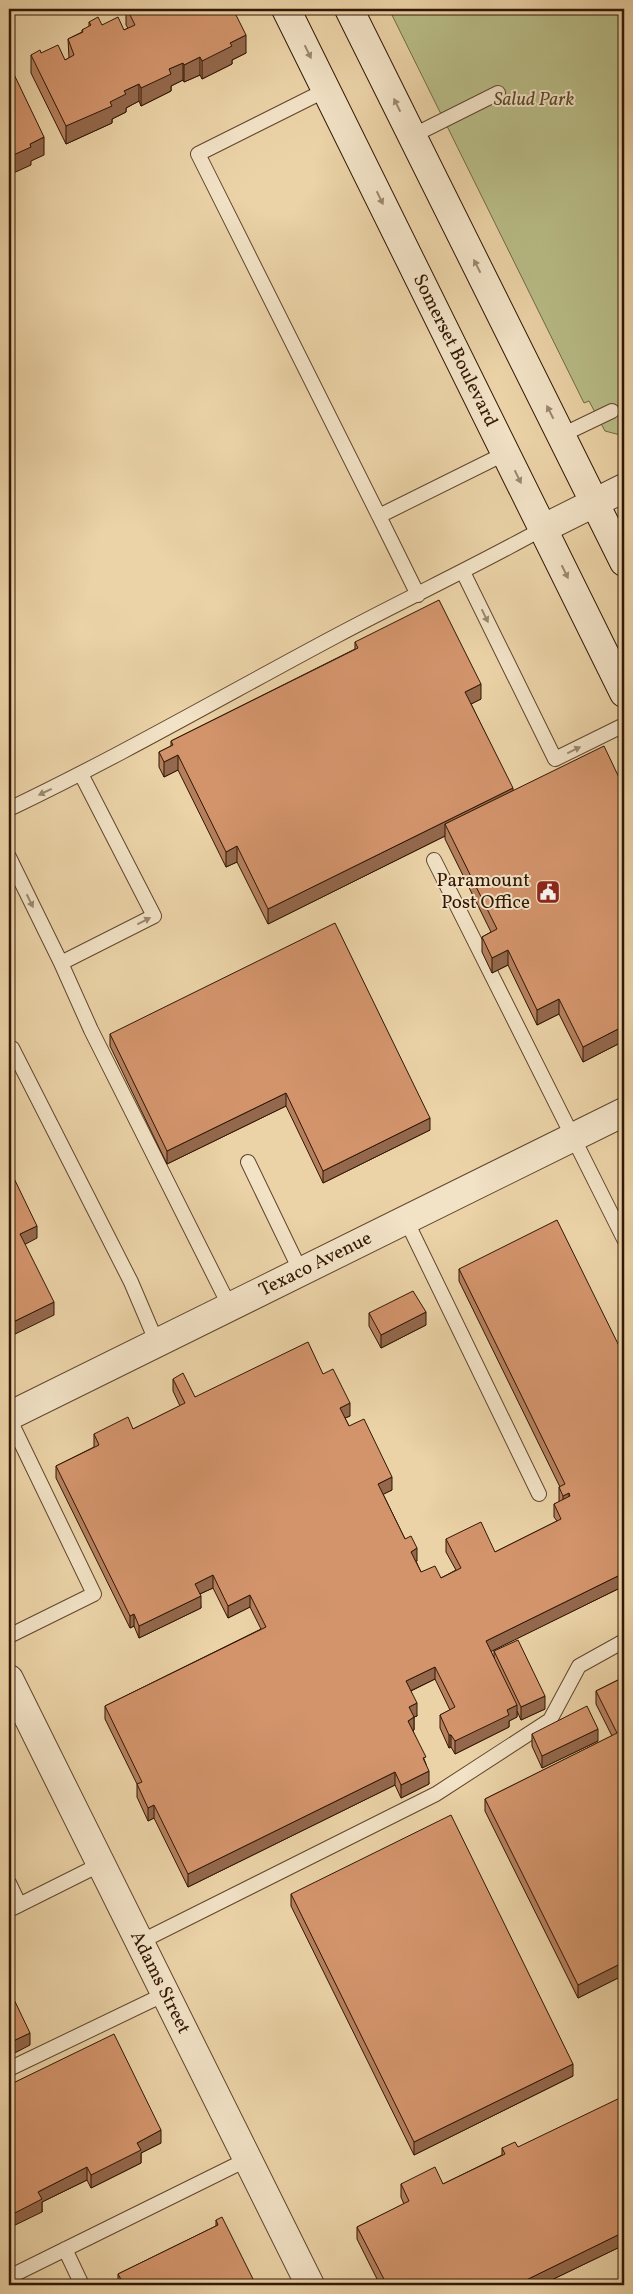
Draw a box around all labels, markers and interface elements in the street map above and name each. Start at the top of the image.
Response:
one-way arrow [304,45,312,60]
park label: Salud Park [494,87,574,113]
one-way arrow [393,98,401,112]
one-way arrow [376,191,384,205]
one-way arrow [473,259,481,273]
street label: Somerset Boulevard [406,270,504,431]
one-way arrow [546,404,554,419]
one-way arrow [514,469,522,484]
one-way arrow [561,564,569,579]
one-way arrow [481,609,489,623]
one-way arrow [567,745,581,753]
one-way arrow [38,788,52,796]
place label: Paramount Post Office [436,868,530,916]
public building icon: Paramount Post Office [535,879,561,905]
one-way arrow [26,894,34,908]
one-way arrow [137,917,152,925]
street label: Texaco Avenue [255,1226,376,1303]
street label: Adams Street [123,1927,196,2039]

